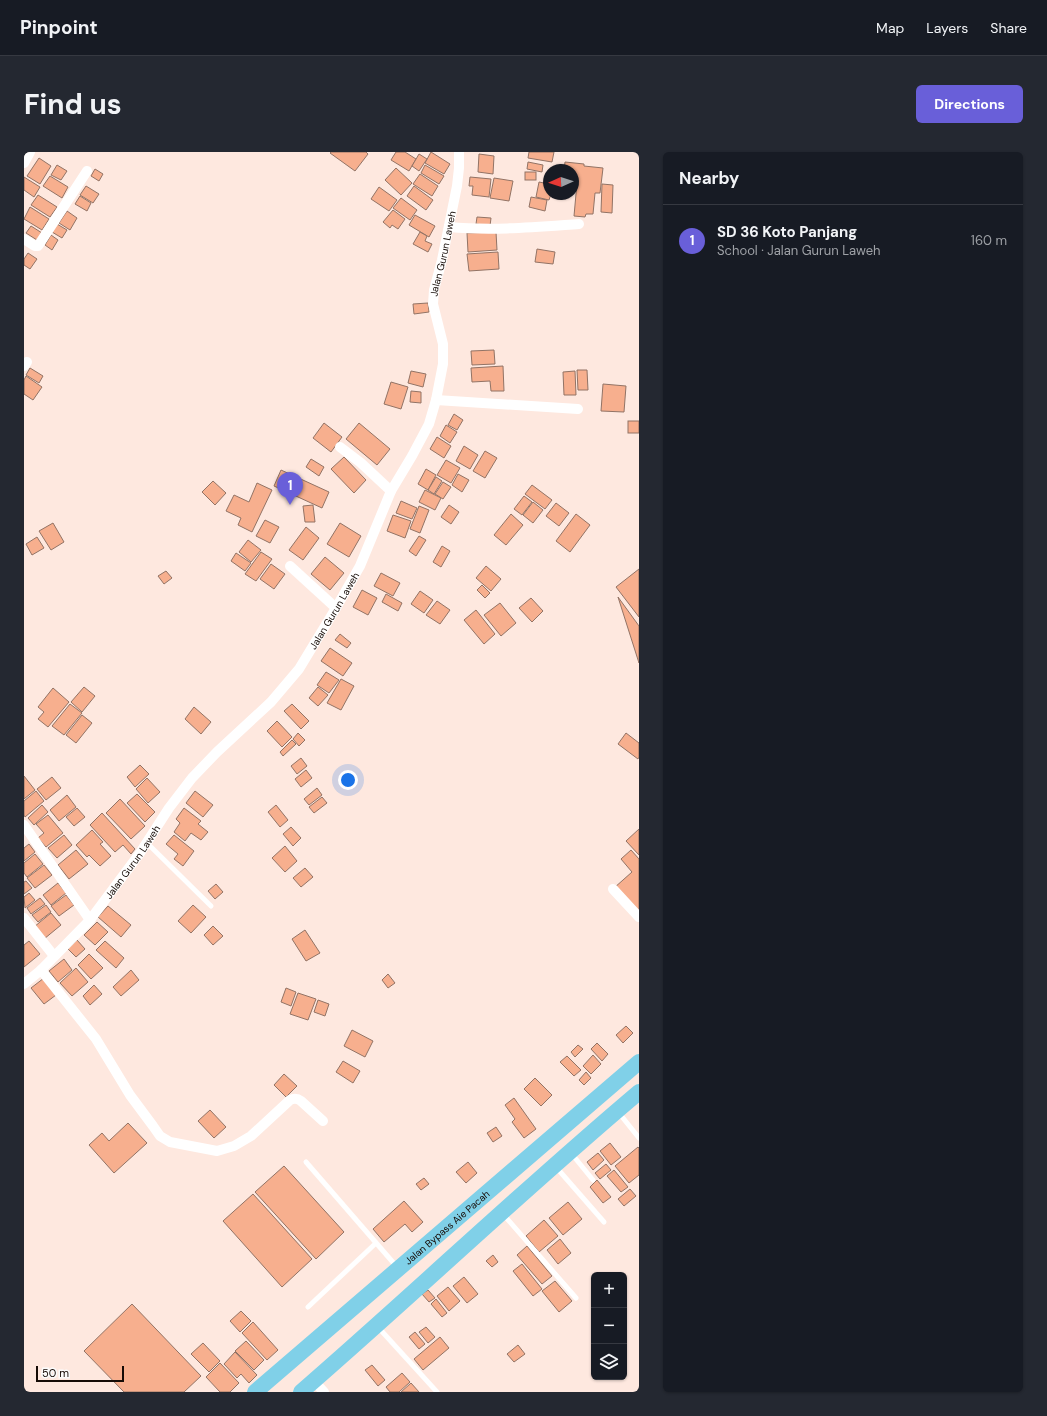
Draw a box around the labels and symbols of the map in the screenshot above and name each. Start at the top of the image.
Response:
north arrow [543,164,579,200]
street label: Jalan Gurun Laweh [428,210,459,297]
pin: 1 [277,472,303,505]
street label: Jalan Gurun Laweh [307,570,362,652]
your location [338,770,358,790]
street label: Jalan Gurun Laweh [102,823,163,901]
street label: Jalan Bypass Aie Pacah [402,1187,493,1268]
scale bar [36,1364,124,1383]

